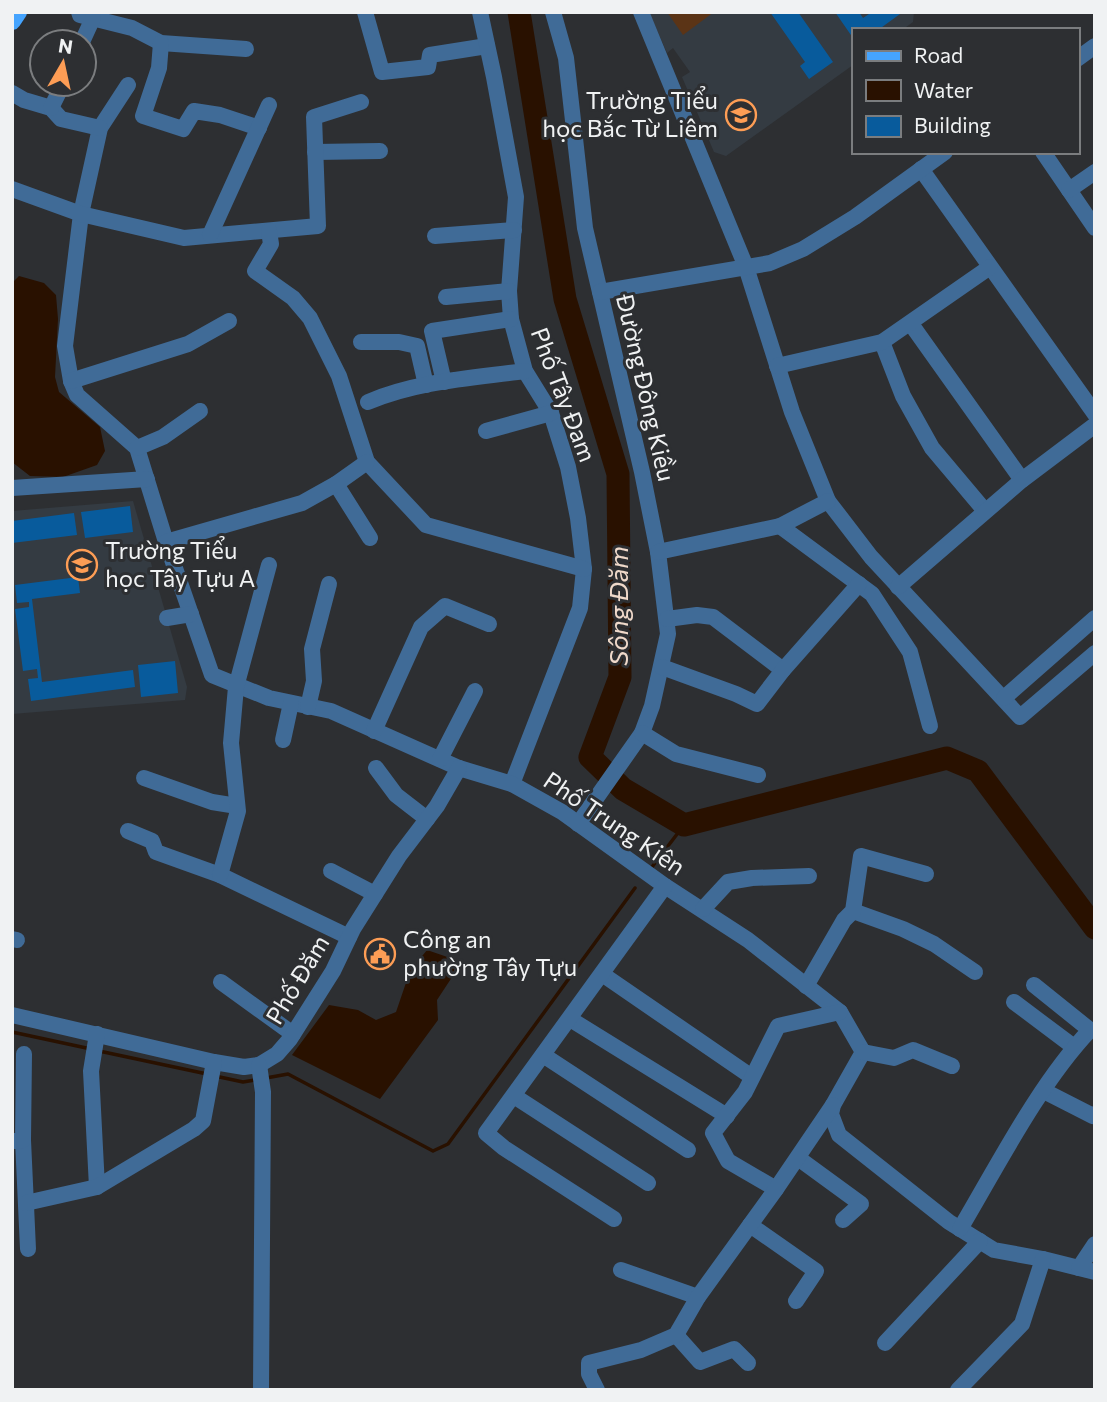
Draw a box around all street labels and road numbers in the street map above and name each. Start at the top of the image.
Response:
street label: Đường Đông Kiều [611,290,682,484]
street label: Phố Tây Đam [526,323,603,466]
street label: Phố Trung Kiên [539,765,691,881]
street label: Phố Đăm [259,929,335,1029]

